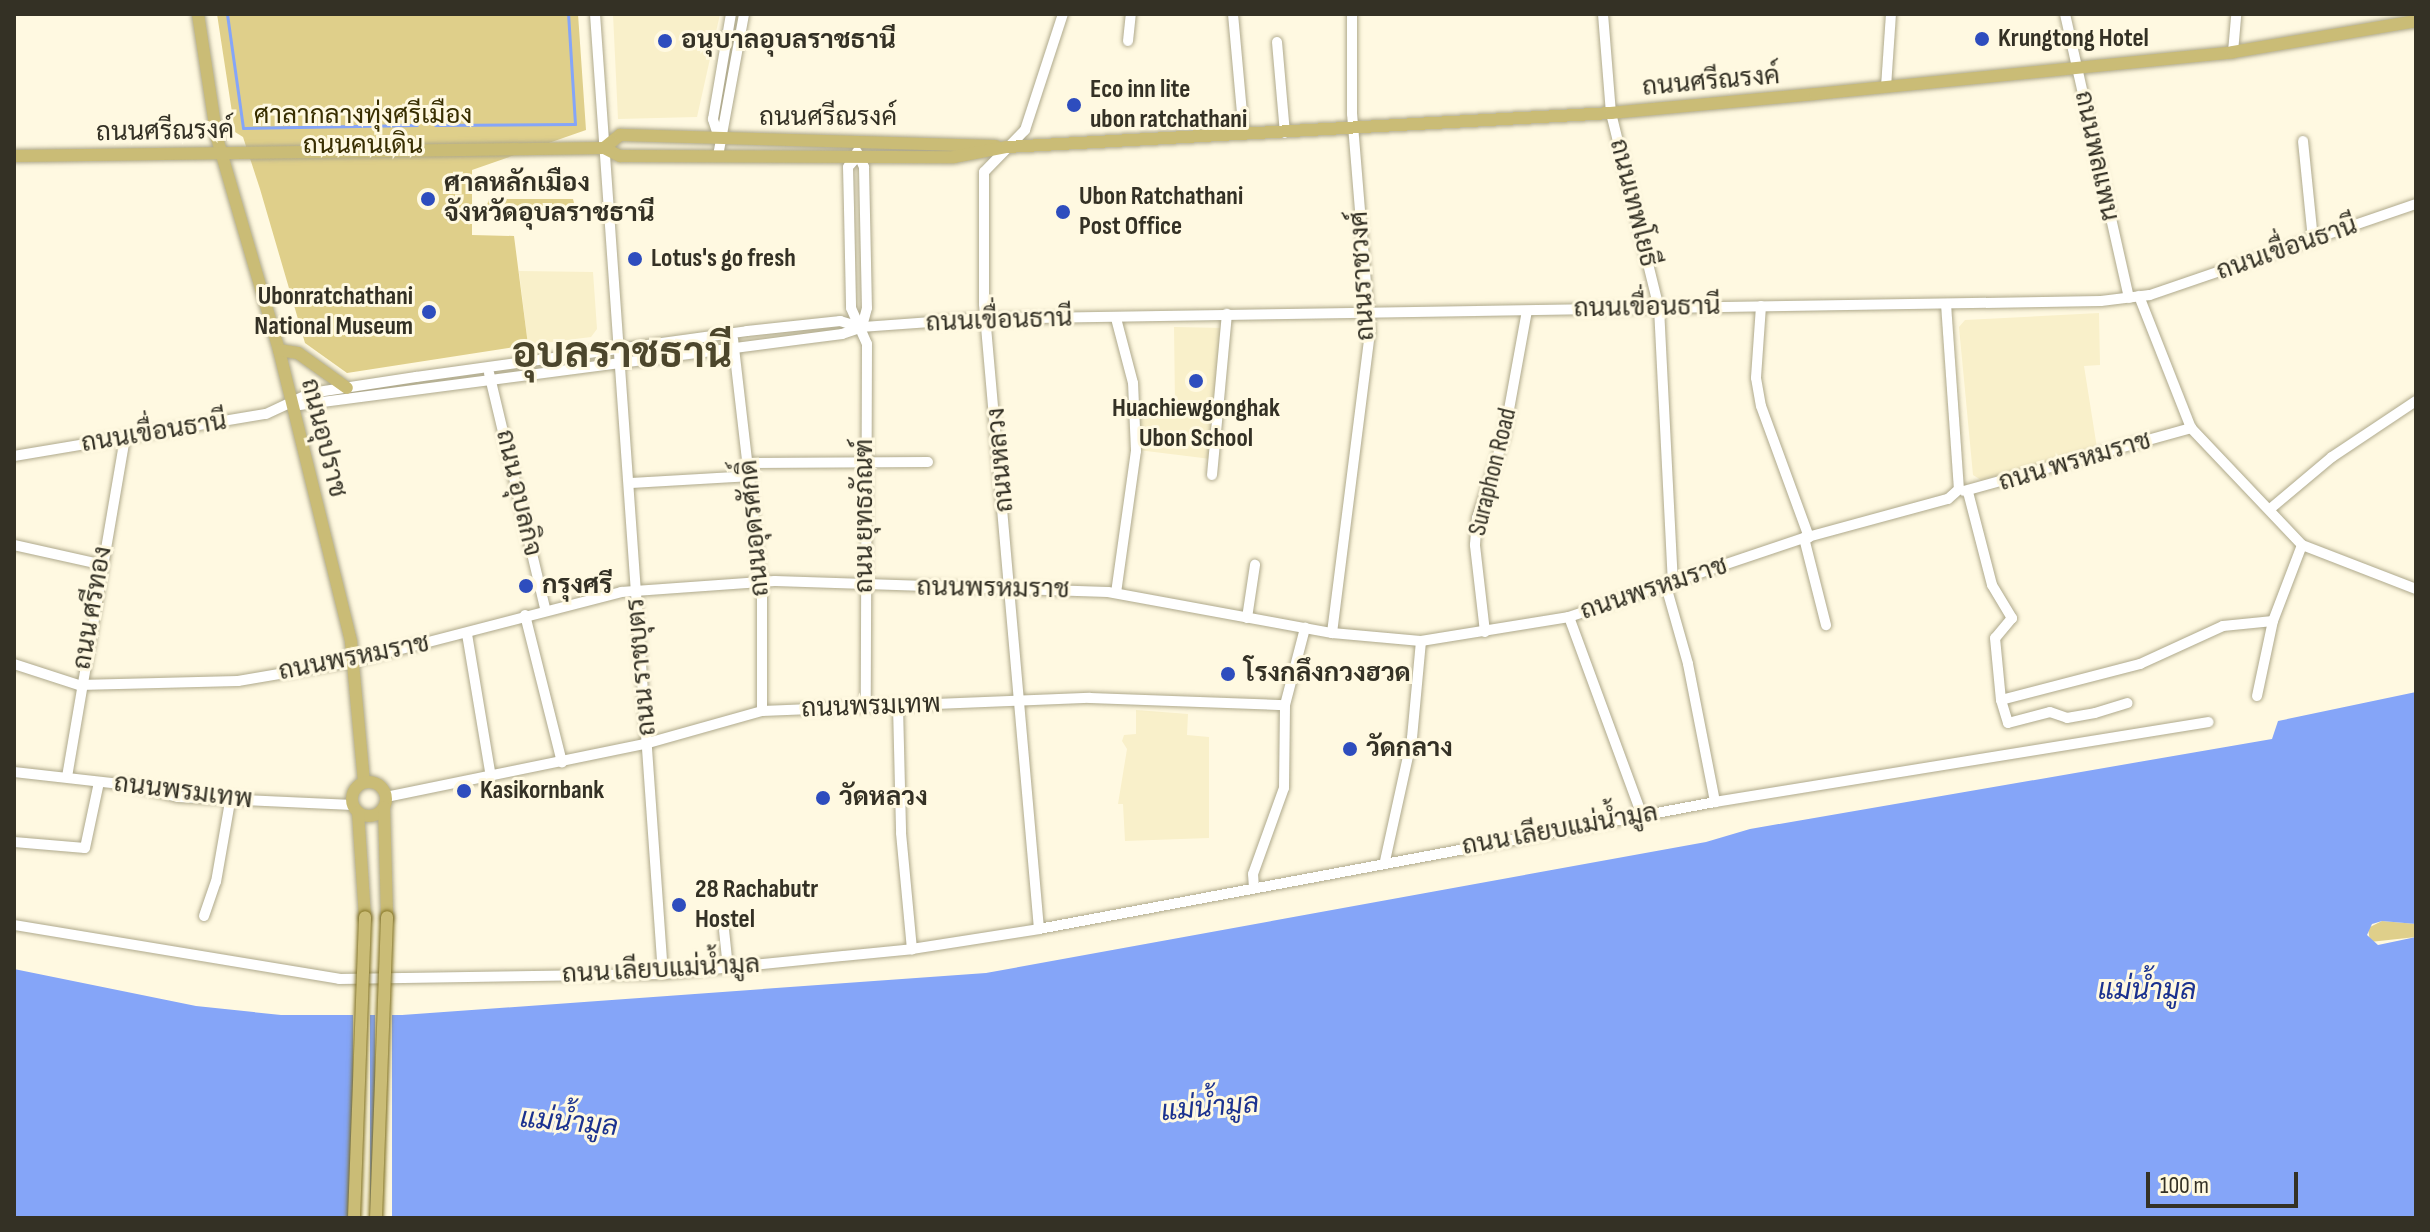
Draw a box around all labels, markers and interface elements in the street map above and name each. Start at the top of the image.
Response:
place label: Krungtong Hotel [1998,23,2149,55]
place label: อนุบาลอุบลราชธานี [681,25,896,57]
marker: Krungtong Hotel [1973,30,1991,48]
marker: อนุบาลอุบลราชธานี [656,32,674,50]
street label: ถนนศรีณรงค์ [1641,60,1781,104]
place label: Eco inn lite ubon ratchathani [1090,74,1247,136]
street label: ถนนพลแพน [2067,88,2125,224]
marker: Eco inn lite ubon ratchathani [1065,96,1083,114]
park label: ศาลากลางทุ่งศรีเมือง ถนนคนเดิน [254,100,472,162]
street label: ถนนศรีณรงค์ [759,102,897,134]
street label: ถนนศรีณรงค์ [96,115,234,149]
street label: ถนนเทพโยธี [1602,136,1664,270]
place label: ศาลหลักเมือง จังหวัดอุบลราชธานี [444,168,655,230]
place label: Ubon Ratchathani Post Office [1079,181,1243,242]
marker: ศาลหลักเมือง จังหวัดอุบลราชธานี [419,190,437,208]
marker: Ubon Ratchathani Post Office [1054,203,1072,221]
street label: ถนนราชวงศ์ [1344,210,1382,342]
street label: ถนนเขื่อนธานี [2213,210,2361,288]
place label: Lotus's go fresh [651,243,796,275]
marker: Lotus's go fresh [626,250,644,268]
place label: Ubonratchathani National Museum [254,281,413,342]
street label: ถนนเขื่อนธานี [1573,291,1721,325]
marker: Ubonratchathani National Museum [420,303,438,321]
street label: ถนนเขื่อนธานี [925,303,1073,339]
district label: อุบลราชธานี [512,330,732,380]
marker: Huachiewgonghak Ubon School [1187,372,1205,390]
street label: ถนนอุปราช [293,375,353,501]
place label: Huachiewgonghak Ubon School [1112,393,1280,454]
street label: Suraphon Road [1462,405,1524,539]
street label: ถนนเขื่อนธานี [79,406,229,460]
street label: ถนนหลวง [981,406,1021,514]
street label: ถนน พรหมราช [1995,425,2155,499]
street label: ถนน อุบลกิจ [488,427,548,559]
street label: ถนน ยุทธภัณฑ์ [849,439,881,593]
street label: ถนนอุดรศักดิ์ [733,458,777,598]
street label: ถนน ศรีทอง [67,544,119,672]
street label: ถนนพรหมราช [1576,551,1732,627]
place label: กรุงศรี [542,570,612,602]
street label: ถนนพรหมราช [916,572,1070,606]
marker: กรุงศรี [517,577,535,595]
street label: ถนน ราชบุตร [620,597,664,737]
street label: ถนนพรหมราช [276,628,432,688]
place label: โรงกลึงกวงฮวด [1244,658,1411,690]
marker: โรงกลึงกวงฮวด [1219,665,1237,683]
street label: ถนนพรมเทพ [801,689,941,725]
place label: วัดกลาง [1366,733,1453,765]
marker: วัดกลาง [1341,740,1359,758]
street label: ถนนพรมเทพ [112,768,254,816]
place label: Kasikornbank [480,775,604,807]
marker: Kasikornbank [455,782,473,800]
place label: วัดหลวง [839,782,928,814]
marker: วัดหลวง [814,789,832,807]
street label: ถนน เลียบแม่น้ำมูล [1460,797,1660,863]
place label: 28 Rachabutr Hostel [695,874,818,936]
marker: 28 Rachabutr Hostel [670,896,688,914]
street label: ถนน เลียบแม่น้ำมูล [561,949,761,991]
water label: แม่น้ำมูล [2098,974,2196,1008]
water label: แม่น้ำมูล [1160,1087,1260,1129]
water label: แม่น้ำมูล [519,1102,619,1144]
scale bar [2150,1156,2302,1206]
text: 100 m [2160,1171,2209,1200]

